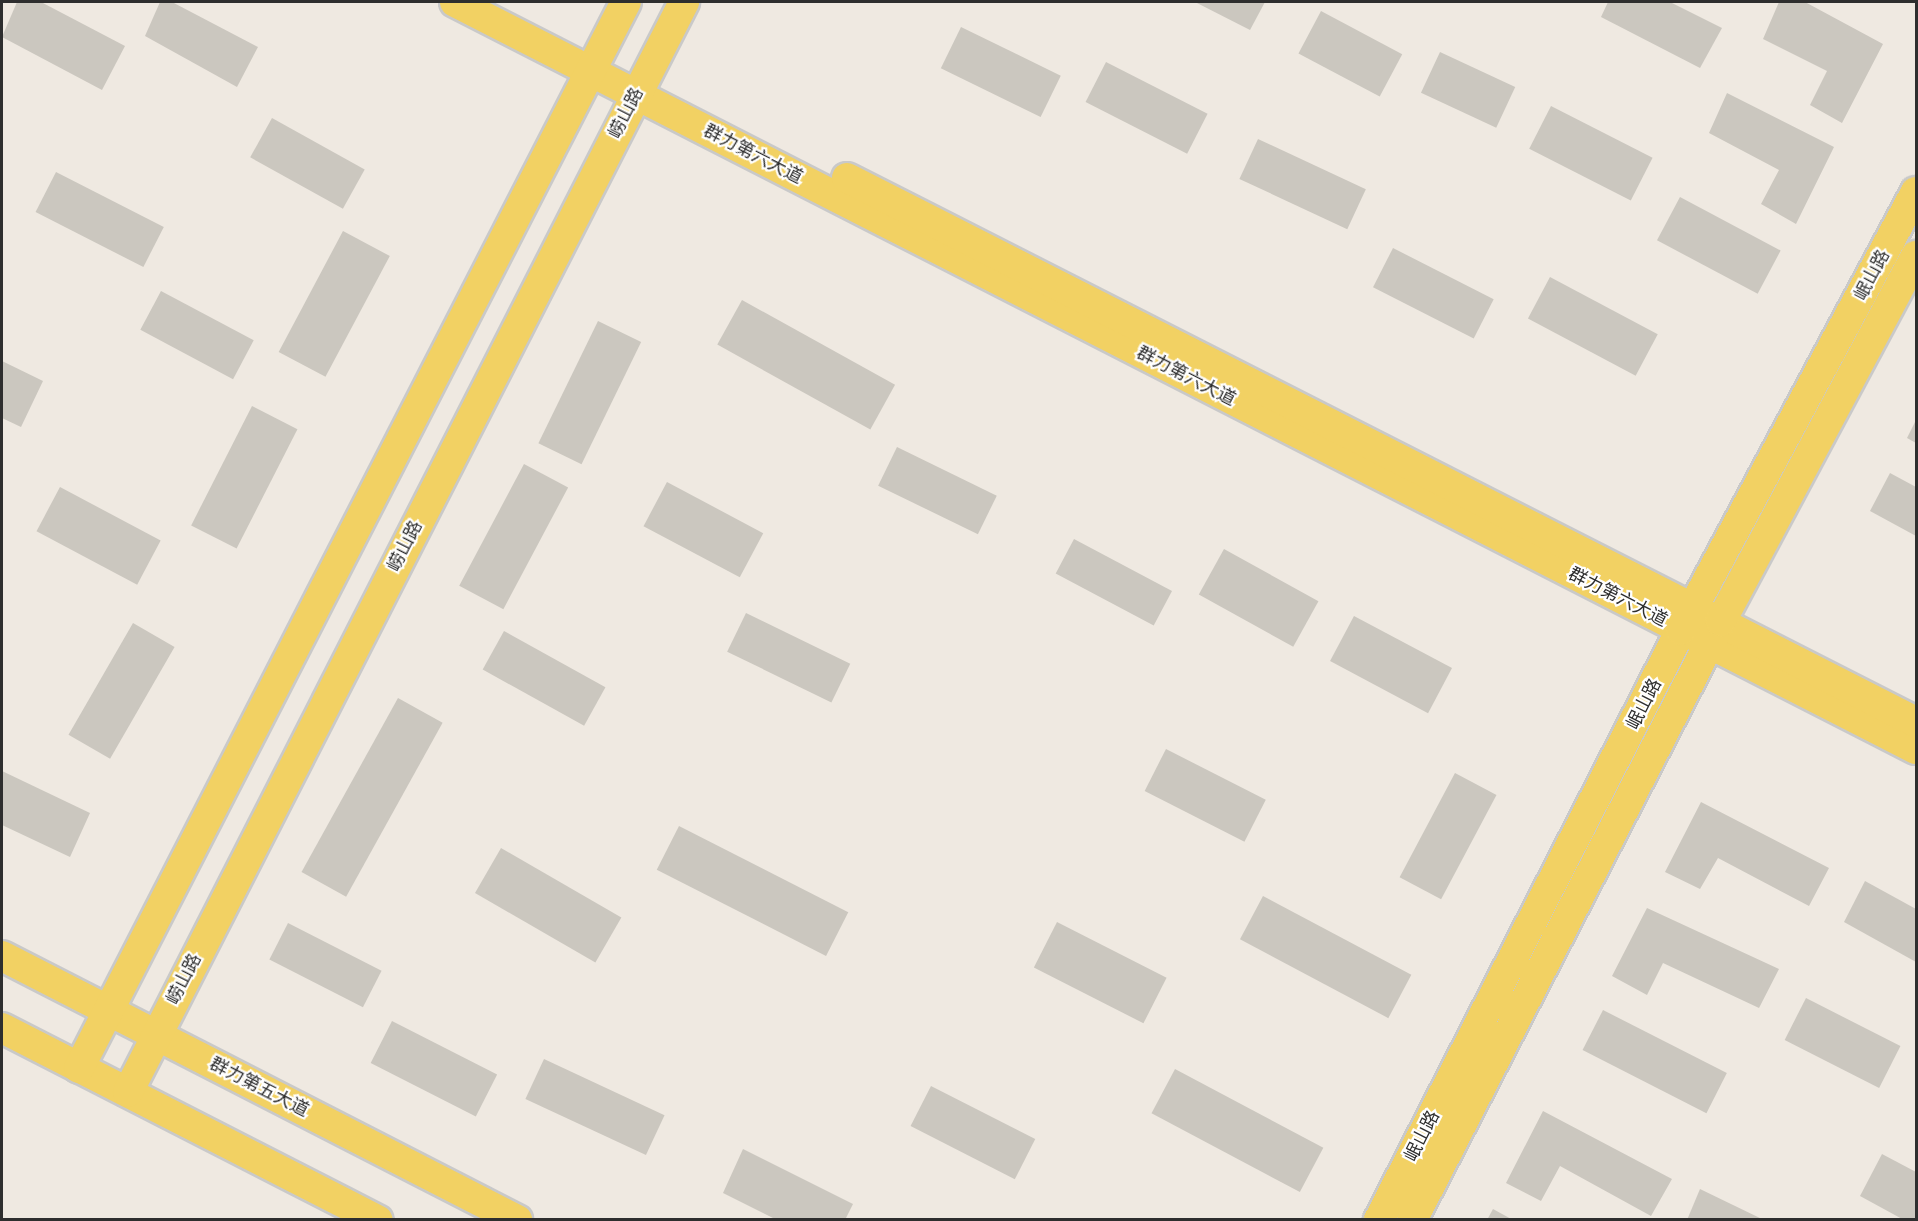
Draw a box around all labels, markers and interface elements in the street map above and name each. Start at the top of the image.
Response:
street label: 崂山路 [604,84,648,142]
street label: 群力第六大道 [700,120,806,188]
street label: 岷山路 [1850,246,1894,304]
street label: 群力第六大道 [1133,342,1239,410]
street label: 崂山路 [383,517,427,575]
street label: 群力第六大道 [1565,563,1671,631]
street label: 岷山路 [1622,675,1666,733]
street label: 崂山路 [162,950,206,1008]
street label: 群力第五大道 [206,1053,312,1121]
street label: 岷山路 [1400,1107,1444,1165]

